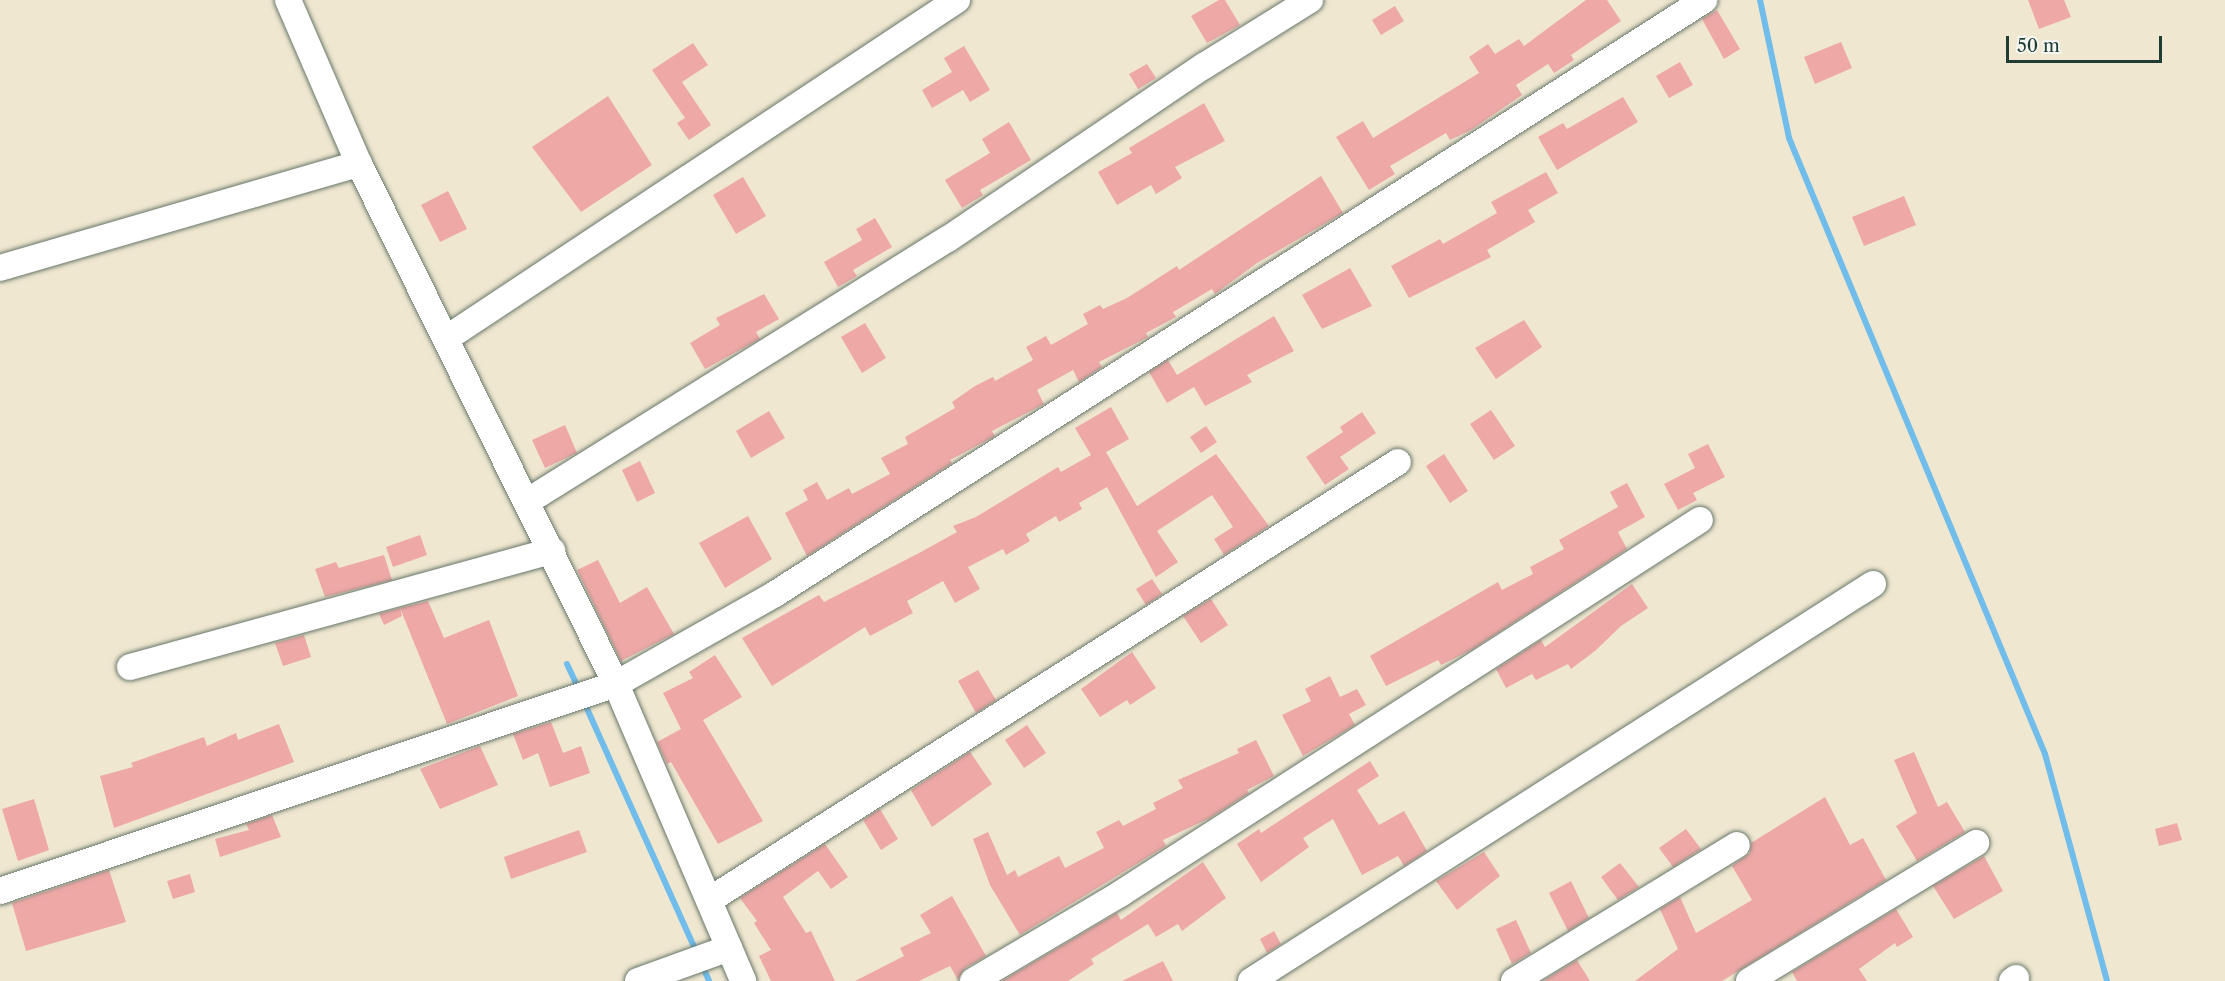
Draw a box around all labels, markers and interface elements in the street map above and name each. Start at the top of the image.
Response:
scale bar [2009,24,2165,62]
text: 50 m [2017,35,2060,57]

